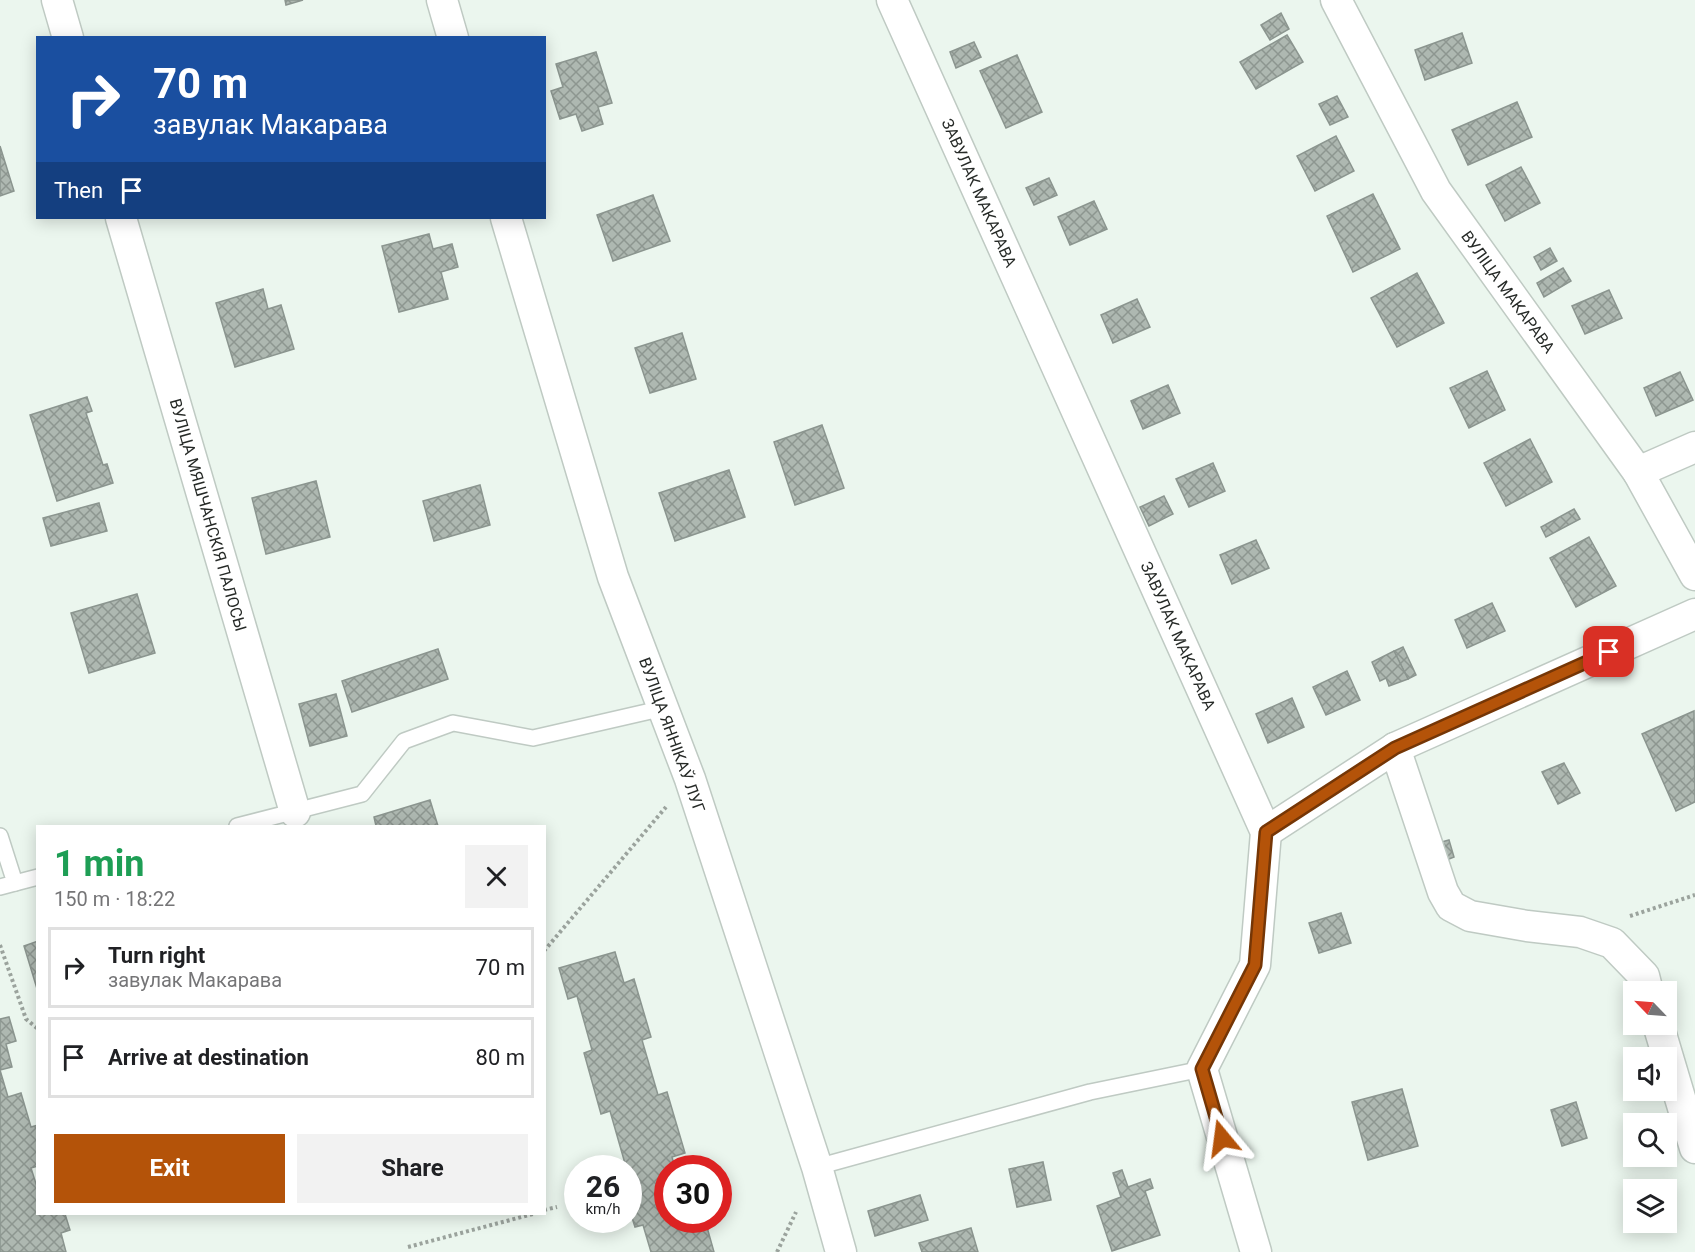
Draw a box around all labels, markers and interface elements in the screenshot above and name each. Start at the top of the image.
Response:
text: 70 m [153,59,248,108]
icon: right [54,60,132,138]
text: завулак Макарава [153,109,388,141]
street label: ЗАВУЛАК МАКАРАВА [938,116,1021,271]
icon: arrive [115,174,148,207]
text: Then [54,178,103,203]
street label: ВУЛІЦА МАКАРАВА [1457,227,1559,357]
street label: ВУЛІЦА МЯШЧАНСКІЯ ПАЛОСЫ [166,396,250,634]
street label: ЗАВУЛАК МАКАРАВА [1137,559,1220,714]
pin [1583,626,1634,677]
icon: arrive [1592,635,1625,668]
street label: ВУЛІЦА ЯННІКАЎ ЛУГ [635,655,709,815]
text: 1 min [54,843,145,885]
button: close [465,845,528,908]
text: 150 m · 18:22 [54,887,175,911]
text: Turn right [108,943,205,968]
icon: right [57,951,90,984]
text: 70 m [476,955,525,980]
text: завулак Макарава [108,968,282,992]
north arrow [1623,981,1677,1035]
map controls [1623,981,1677,1233]
icon: arrive [57,1041,90,1074]
text: Arrive at destination [108,1045,309,1070]
text: 80 m [476,1045,525,1070]
button: sound [1623,1047,1677,1101]
position arrow [1190,1106,1254,1170]
button: search [1623,1113,1677,1167]
button: Exit [54,1134,285,1203]
button: Share [297,1134,528,1203]
speed limit sign: 30 [654,1155,732,1233]
text: 26 [586,1169,620,1204]
button: layers [1623,1179,1677,1233]
text: km/h [585,1200,621,1218]

